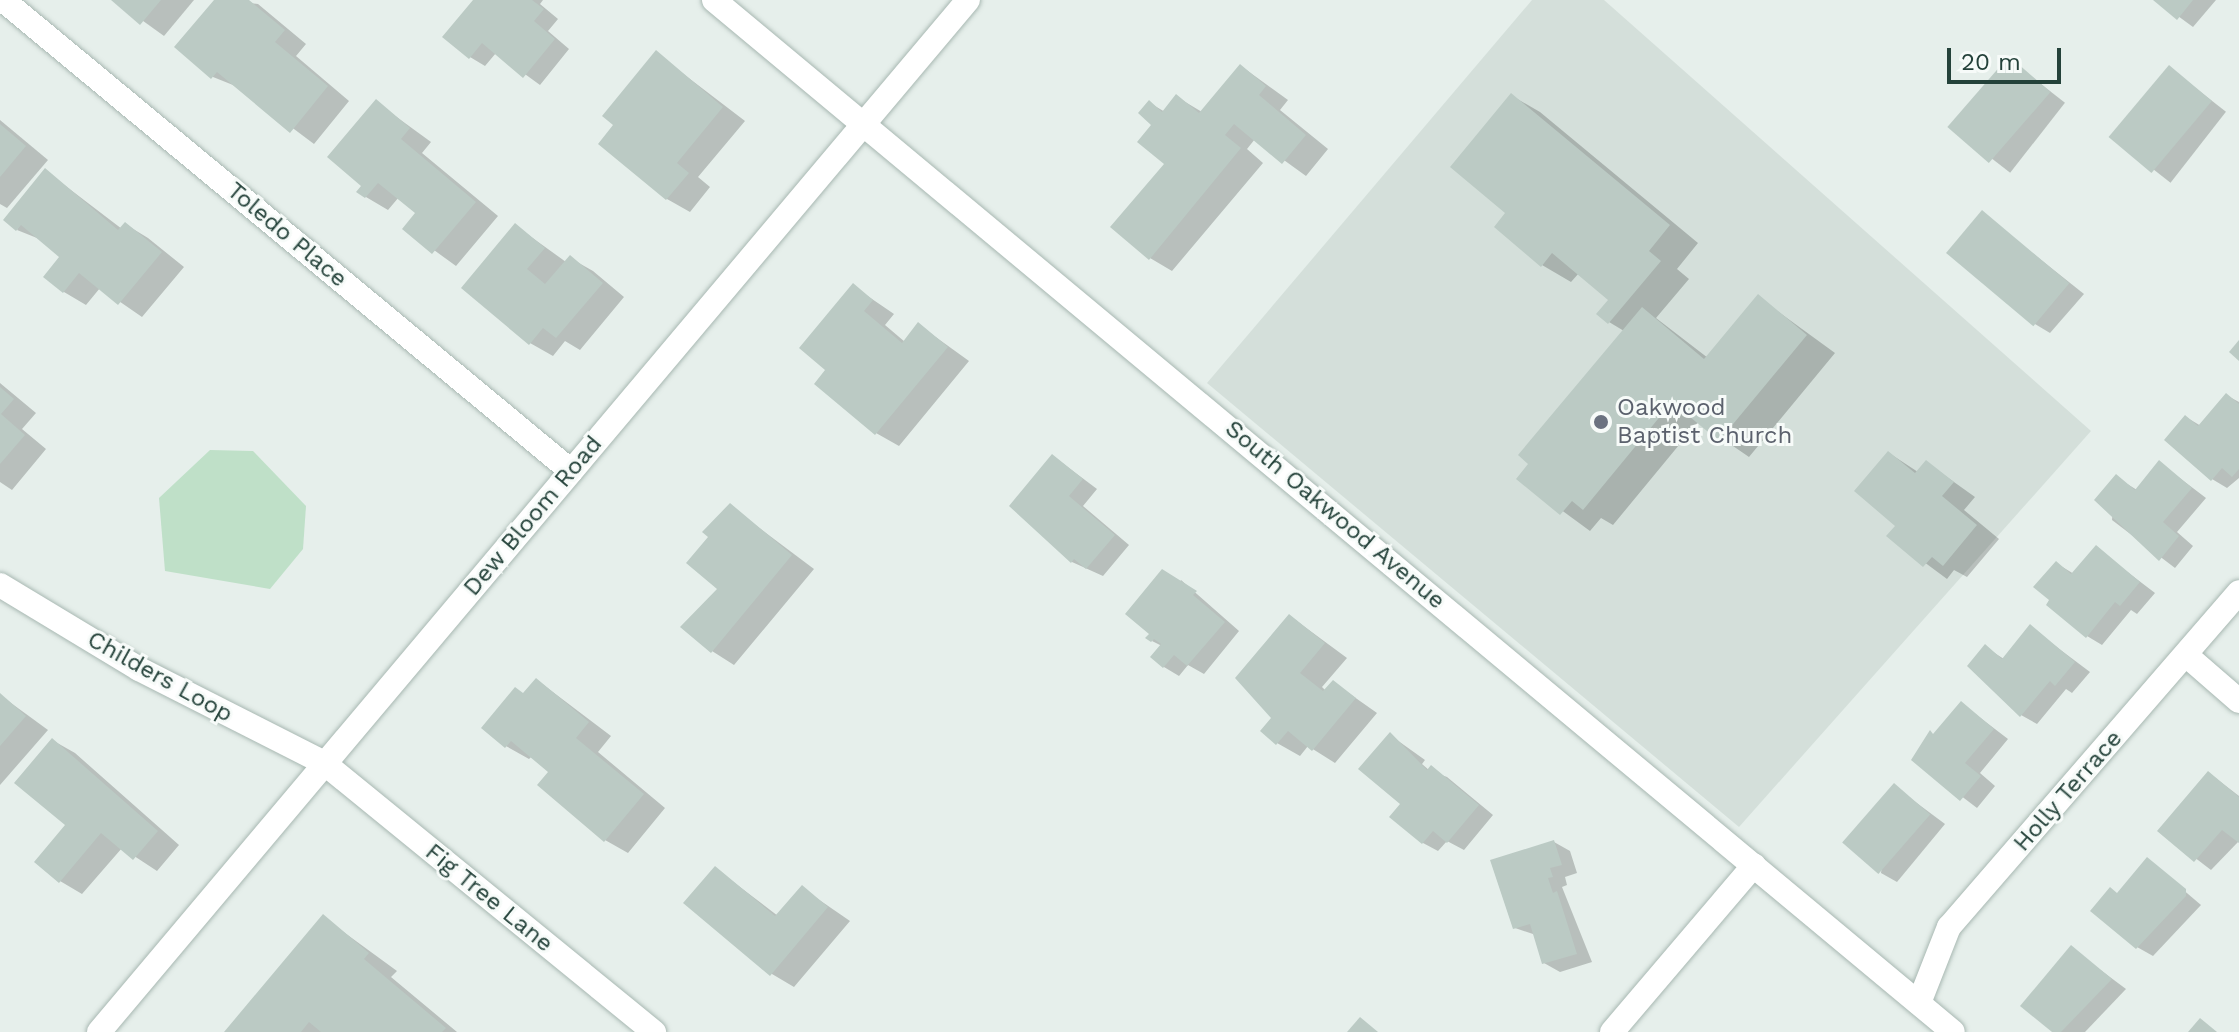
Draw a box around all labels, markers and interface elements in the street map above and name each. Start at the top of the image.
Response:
scale bar [1951,32,2065,82]
text: 20 m [1961,48,2021,76]
street label: Toledo Place [221,176,353,294]
place label: Oakwood Baptist Church [1617,394,1792,450]
marker: Oakwood Baptist Church [1592,413,1610,431]
street label: South Oakwood Avenue [1219,414,1451,616]
street label: Dew Bloom Road [458,430,608,602]
street label: Childers Loop [82,625,238,729]
street label: Holly Terrace [2007,724,2129,858]
street label: Fig Tree Lane [419,837,559,959]

